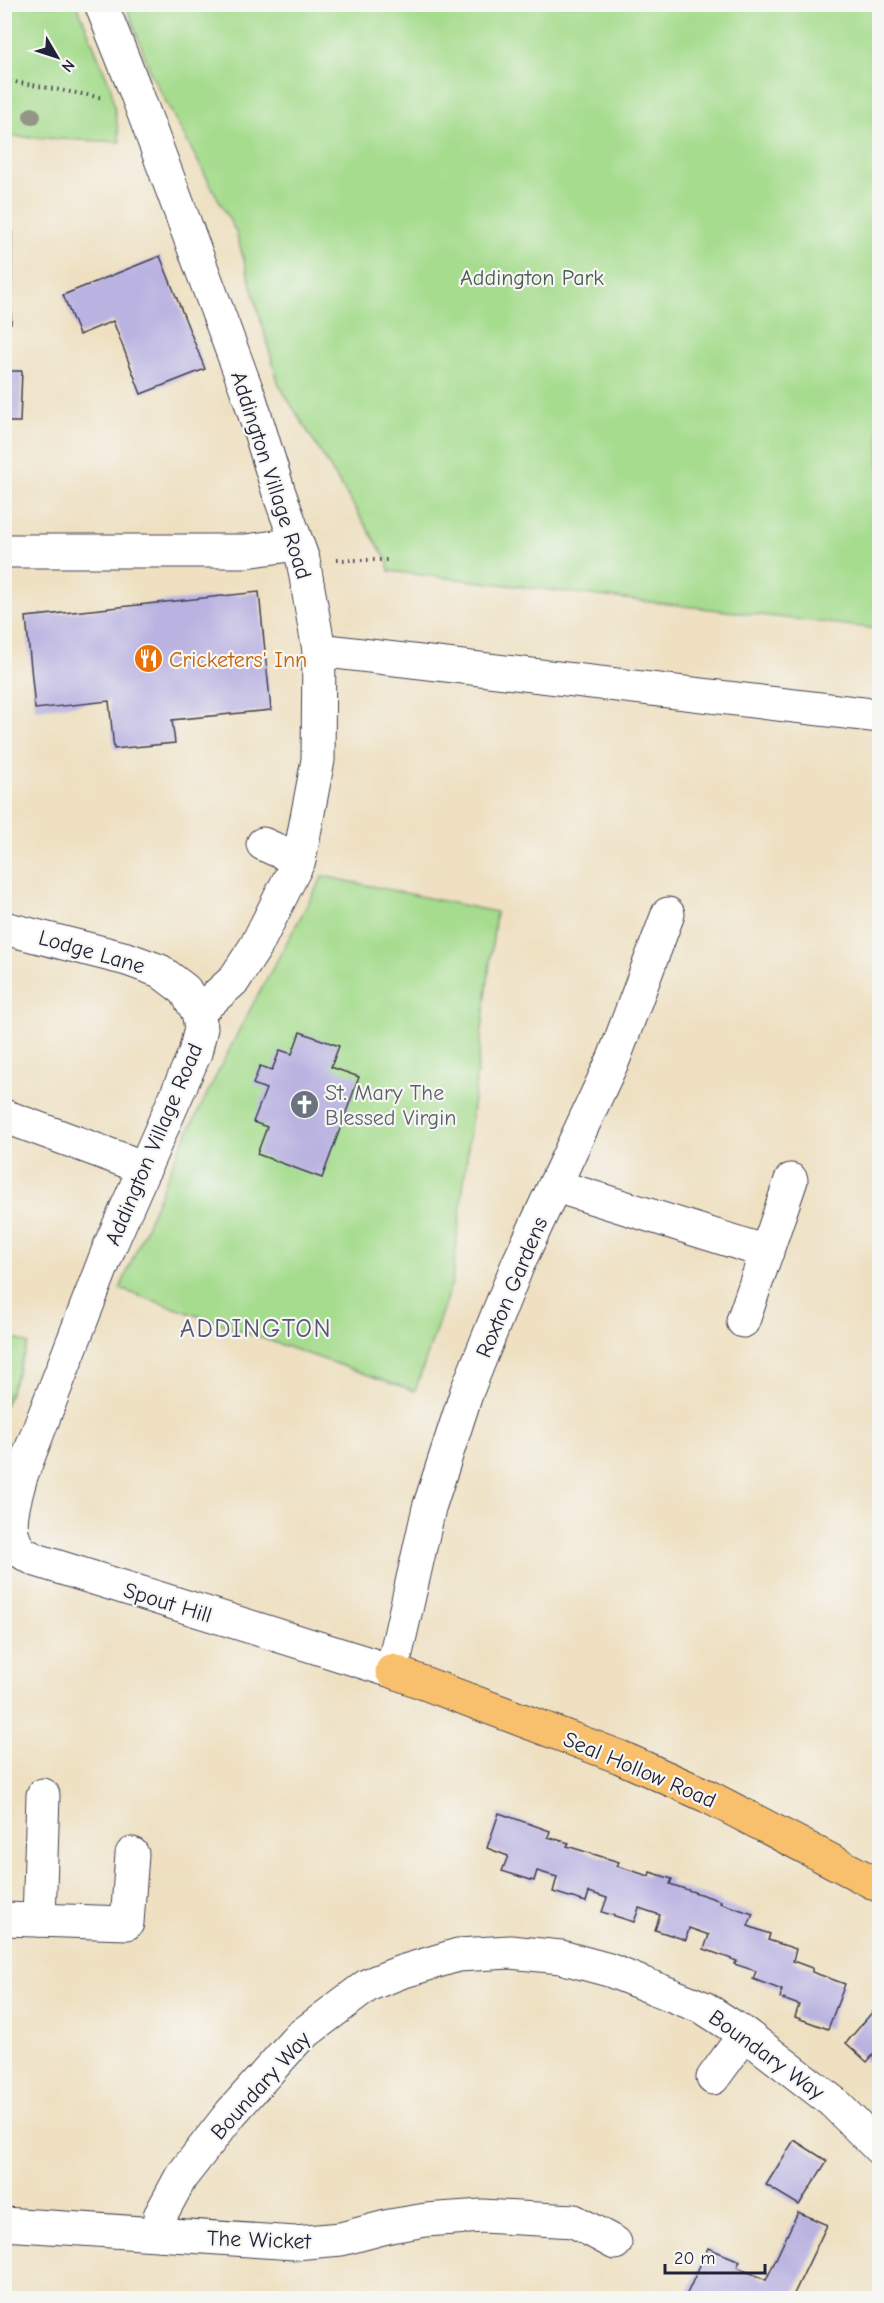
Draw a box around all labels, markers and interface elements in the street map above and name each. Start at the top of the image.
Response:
north arrow [27,27,87,87]
text: N [58,56,78,76]
park label: Addington Park [460,265,604,291]
street label: Addington Village Road [225,368,317,583]
restaurant icon: Cricketers' Inn [132,643,164,675]
place label: Cricketers' Inn [169,647,307,673]
street label: Lodge Lane [36,924,148,979]
street label: Addington Village Road [100,1039,208,1249]
place label: St. Mary The Blessed Virgin [325,1080,456,1131]
church icon: St. Mary The Blessed Virgin [288,1089,320,1121]
street label: Roxton Gardens [471,1213,553,1362]
district label: ADDINGTON [180,1314,332,1344]
street label: Spout Hill [120,1577,215,1629]
street label: Seal Hollow Road [559,1726,720,1814]
street label: Boundary Way [704,2004,829,2106]
street label: Boundary Way [205,2026,316,2145]
street label: The Wicket [207,2225,312,2255]
scale bar [665,2237,766,2275]
text: 20 m [674,2248,715,2269]

